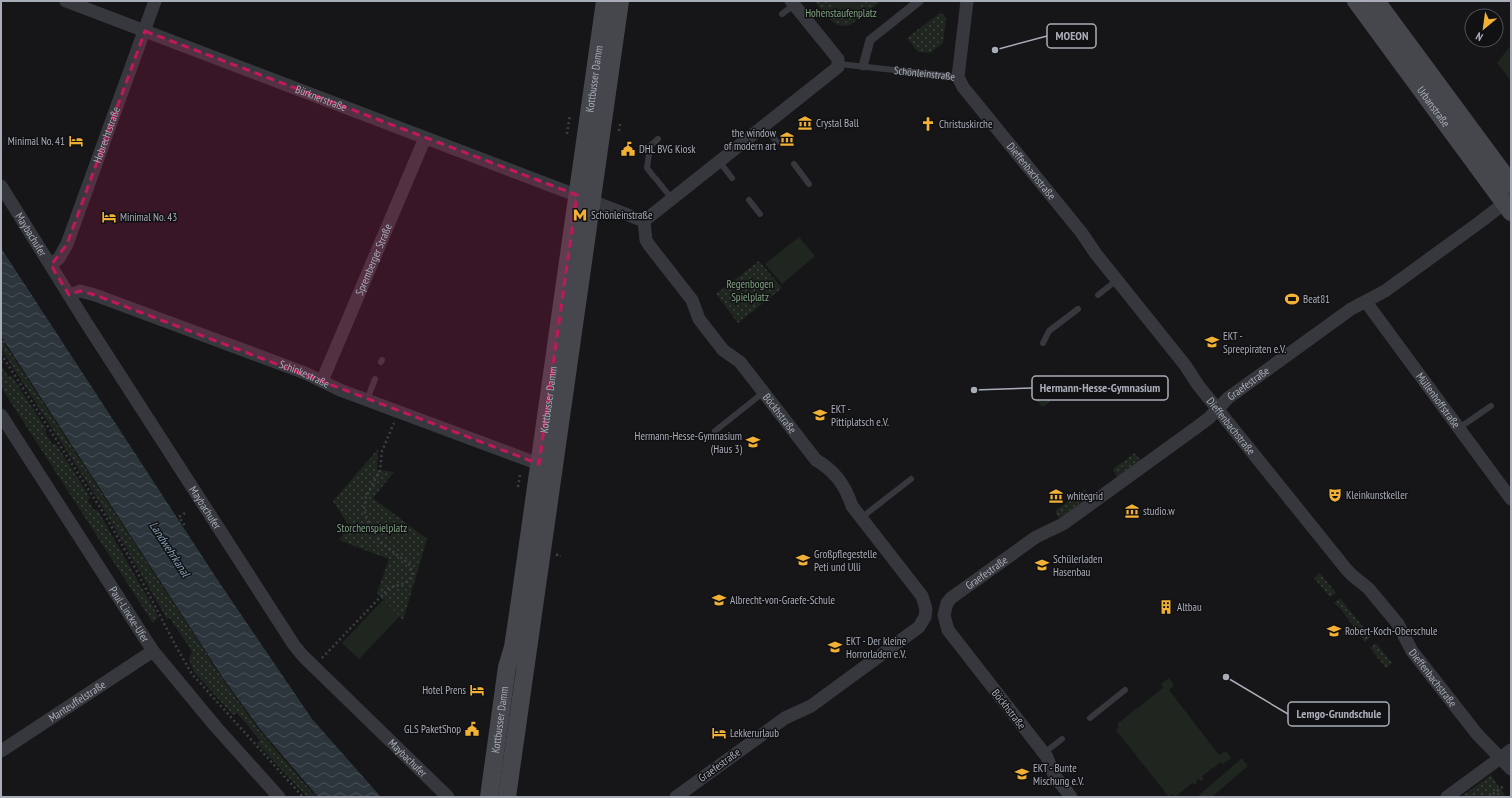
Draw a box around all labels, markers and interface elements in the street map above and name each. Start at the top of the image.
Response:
park label: Hohenstaufenplatz [805,6,877,20]
north arrow [1464,8,1504,48]
callout: MOEON [1047,24,1096,48]
text: MOEON [1056,28,1088,43]
text: N [1473,29,1485,44]
street label: Kottbusser Damm [582,45,606,113]
street label: Schönleinstraße [893,63,956,84]
street label: Bürknerstraße [294,82,349,114]
street label: Urbanstraße [1414,84,1453,130]
street label: Hobrechtstraße [90,104,123,165]
museum icon: Crystal Ball [797,115,813,131]
place label: Crystal Ball [816,116,859,130]
church icon: Christuskirche [920,116,936,132]
place label: Christuskirche [939,117,993,131]
place label: the window of modern art [724,126,777,153]
museum icon: the window of modern art [779,131,795,147]
hotel icon: Minimal No. 41 [68,133,84,149]
place label: Minimal No. 41 [8,134,65,148]
street label: Dieffenbachstraße [1004,140,1059,203]
public building icon: DHL BVG Kiosk [620,141,636,157]
place label: DHL BVG Kiosk [639,142,696,156]
metro station icon: Schönleinstraße [572,207,588,223]
place label: Schönleinstraße [591,208,653,222]
hotel icon: Minimal No. 43 [101,209,117,225]
street label: Maybachufer [12,210,50,259]
place label: Minimal No. 43 [120,210,177,224]
street label: Spremberger Straße [352,221,395,297]
park label: Regenbogen Spielplatz [726,277,774,304]
sports icon: Beat81 [1284,291,1300,307]
place label: Beat81 [1303,292,1330,306]
place label: EKT - Spreepiraten e.V. [1223,329,1286,356]
school or university icon: EKT - Spreepiraten e.V. [1204,334,1220,350]
street label: Schinkestraße [277,357,332,391]
street label: Graefestraße [1224,363,1272,403]
street label: Kottbusser Damm [537,365,560,434]
street label: Müllenhoffstraße [1413,370,1464,431]
callout: Hermann-Hesse-Gymnasium [1032,376,1168,400]
text: Hermann-Hesse-Gymnasium [1040,380,1160,395]
street label: Böckhstraße [760,390,800,437]
street label: Dieffenbachstraße [1204,394,1259,458]
place label: EKT - Pittiplatsch e.V. [831,402,889,429]
school or university icon: EKT - Pittiplatsch e.V. [812,407,828,423]
place label: Hermann-Hesse-Gymnasium (Haus 3) [635,429,742,456]
school or university icon: Hermann-Hesse-Gymnasium (Haus 3) [745,434,761,450]
street label: Maybachufer [186,483,224,532]
theatre icon: Kleinkunstkeller [1327,487,1343,503]
museum icon: whitegrid [1048,488,1064,504]
place label: Kleinkunstkeller [1346,488,1408,502]
place label: whitegrid [1067,489,1103,503]
museum icon: studio.w [1124,503,1140,519]
place label: studio.w [1143,504,1175,518]
water label: Landwehrkanal [147,519,194,580]
park label: Storchenspielplatz [337,521,407,535]
place label: Großpflegestelle Peti und Ulli [814,547,878,574]
school or university icon: Großpflegestelle Peti und Ulli [795,552,811,568]
street label: Graefestraße [962,552,1011,593]
place label: Schülerladen Hasenbau [1053,552,1103,579]
school or university icon: Schülerladen Hasenbau [1034,557,1050,573]
street label: Paul-Lincke-Ufer [106,584,152,645]
school or university icon: Albrecht-von-Graefe-Schule [711,592,727,608]
place label: Albrecht-von-Graefe-Schule [730,593,835,607]
building icon: Altbau [1158,599,1174,615]
place label: Altbau [1177,600,1202,614]
school or university icon: Robert-Koch-Oberschule [1326,623,1342,639]
place label: Robert-Koch-Oberschule [1345,624,1438,638]
place label: EKT - Der kleine Horrorladen e.V. [846,634,907,661]
school or university icon: EKT - Der kleine Horrorladen e.V. [827,639,843,655]
street label: Dieffenbachstraße [1406,646,1460,710]
street label: Manteuffelstraße [46,677,109,725]
hotel icon: Hotel Prens [469,682,485,698]
place label: Hotel Prens [422,683,466,697]
street label: Kottbusser Damm [488,685,511,754]
street label: Böckhstraße [989,686,1029,732]
callout: Lemgo-Grundschule [1288,702,1389,726]
text: Lemgo-Grundschule [1297,706,1381,721]
public building icon: GLS PaketShop [464,721,480,737]
place label: GLS PaketShop [404,722,461,736]
hotel icon: Lekkerurlaub [711,725,727,741]
place label: Lekkerurlaub [730,726,779,740]
street label: Maybachufer [386,736,430,780]
street label: Graefestraße [695,745,743,785]
place label: EKT - Bunte Mischung e.V. [1033,761,1084,788]
school or university icon: EKT - Bunte Mischung e.V. [1014,766,1030,782]

